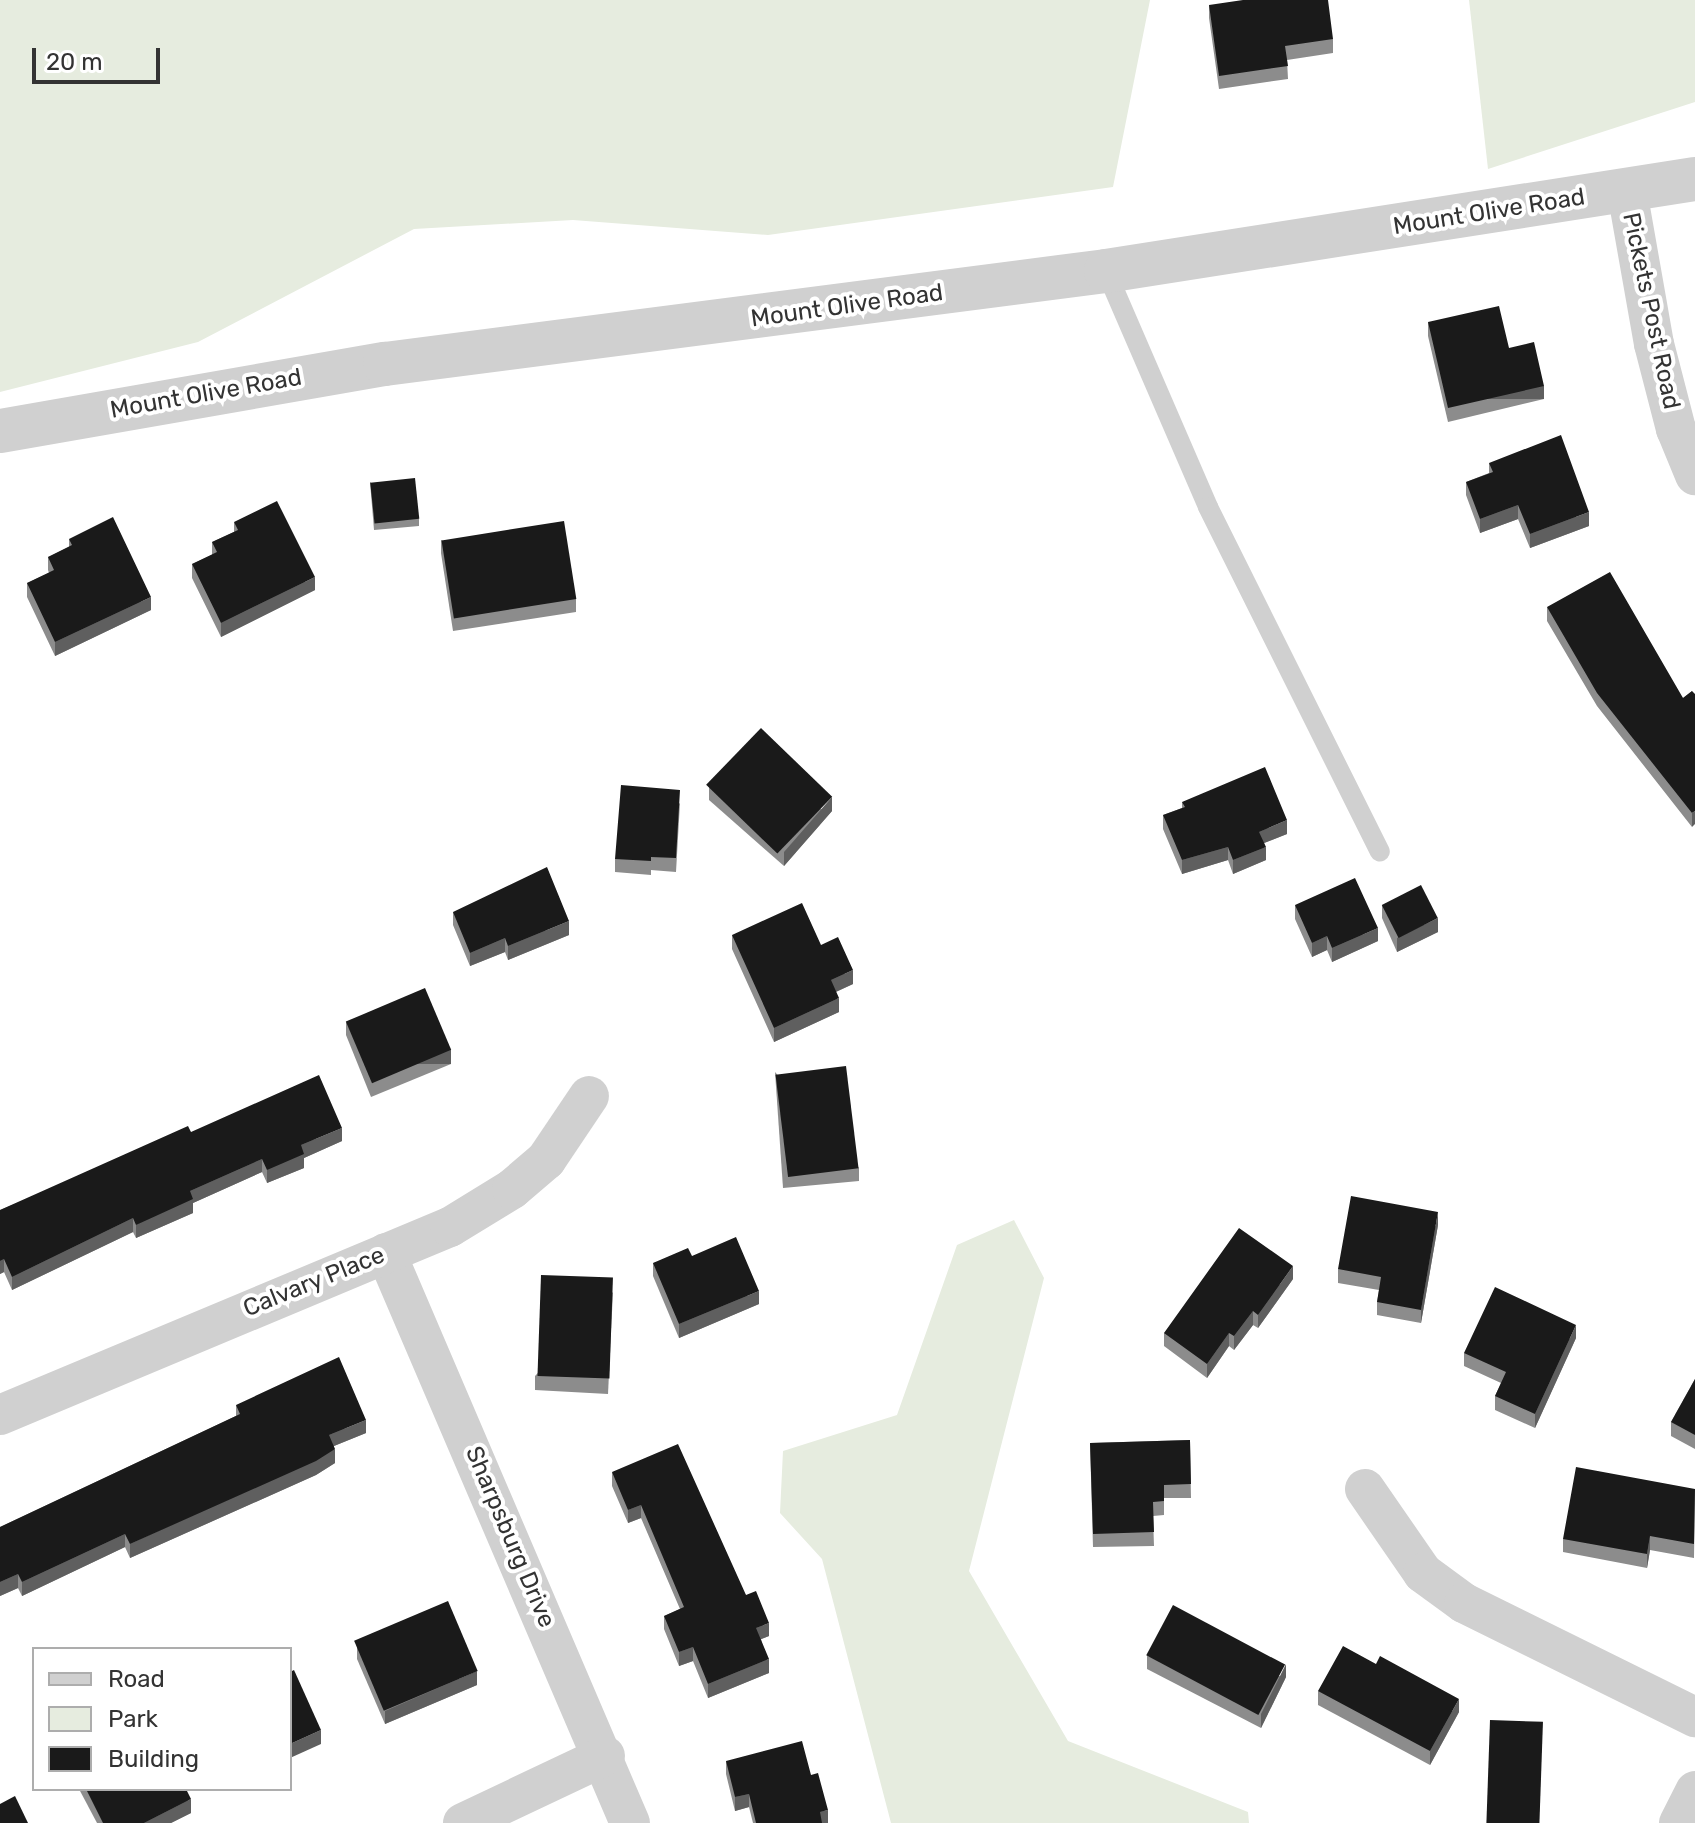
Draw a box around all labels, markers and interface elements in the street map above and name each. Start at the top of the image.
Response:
scale bar [36,32,164,82]
text: 20 m [46,48,103,76]
street label: Mount Olive Road [1391,183,1587,241]
street label: Pickets Post Road [1616,210,1686,412]
street label: Mount Olive Road [749,278,945,334]
street label: Mount Olive Road [108,363,304,425]
street label: Calvary Place [239,1240,389,1324]
street label: Sharpsburg Drive [459,1442,561,1632]
legend [32,1647,292,1791]
text: Road [108,1665,165,1693]
text: Park [108,1705,158,1733]
text: Building [108,1745,199,1773]

